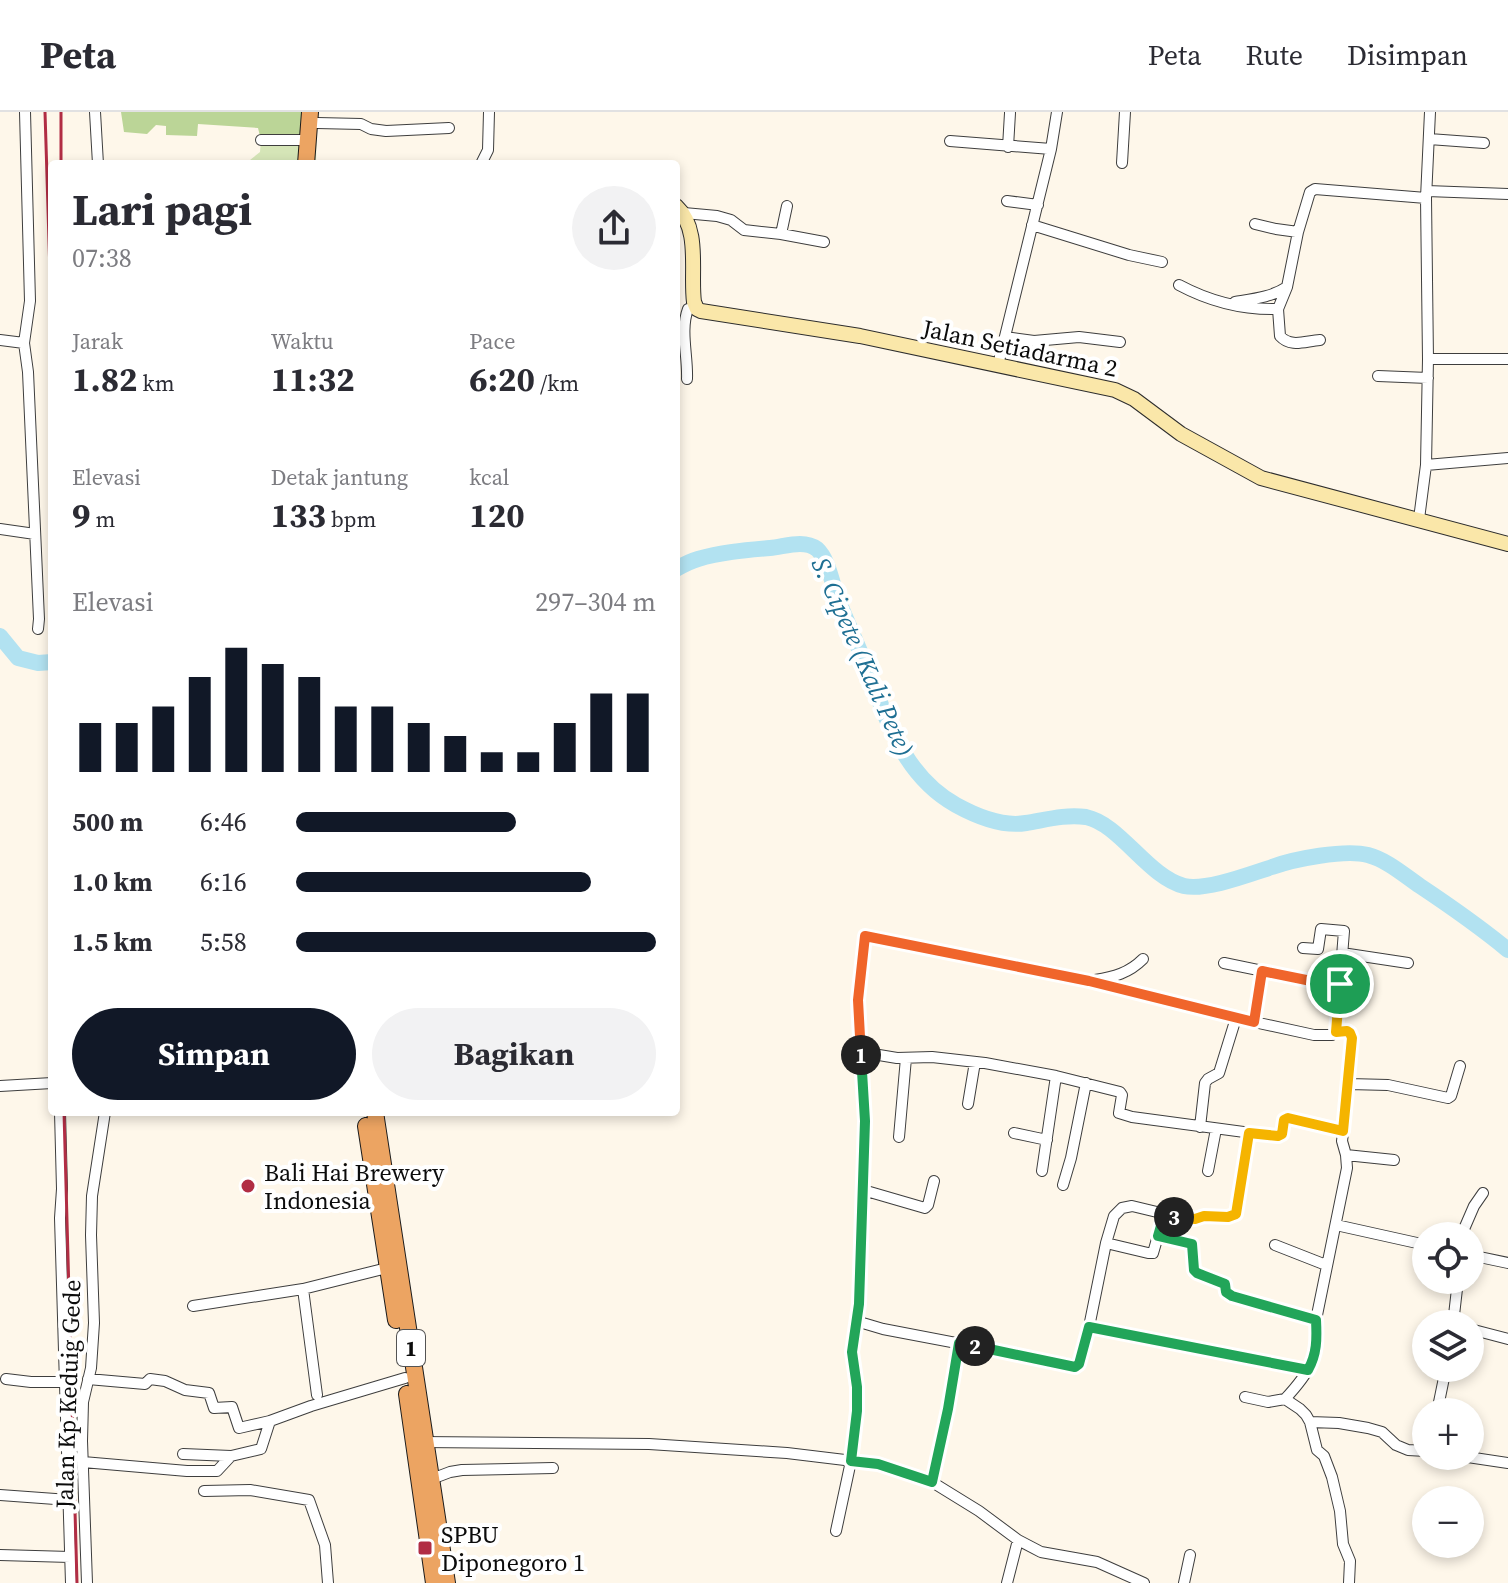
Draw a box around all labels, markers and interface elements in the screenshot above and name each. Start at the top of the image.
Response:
text: Peta [40,29,116,81]
text: Peta [1148,36,1201,74]
text: Rute [1245,36,1303,74]
text: Disimpan [1347,36,1468,74]
text: Lari pagi [72,179,252,240]
button: share [572,186,656,270]
text: 07:38 [72,240,132,276]
street label: Jalan Setiadarma 2 [919,311,1120,385]
text: Jarak [72,326,123,356]
text: Waktu [271,326,334,356]
text: Pace [469,326,515,356]
text: 1.82 [72,356,137,402]
text: 11:32 [271,356,355,402]
text: 6:20 [469,356,535,402]
text: km [137,368,174,398]
text: /km [535,368,579,398]
text: Elevasi [72,462,141,492]
text: Detak jantung [271,462,408,492]
text: kcal [469,462,509,492]
text: 9 [72,492,90,538]
text: 133 [271,492,326,538]
text: 120 [469,492,525,538]
text: m [90,504,115,534]
text: bpm [326,504,376,534]
water label: S. Cipete (Kali Pete) [803,551,923,763]
text: Elevasi [72,584,153,620]
text: 297–304 m [535,584,656,620]
text: 500 m [72,804,143,840]
text: 6:46 [200,804,247,840]
text: 1.0 km [72,864,153,900]
text: 6:16 [200,864,247,900]
text: 1.5 km [72,924,153,960]
text: 5:58 [200,924,247,960]
pin [1306,950,1374,1018]
icon: arrive [1318,962,1362,1006]
button: Simpan [72,1008,356,1100]
button: Bagikan [372,1008,656,1100]
pin: 1 [841,1035,881,1075]
text: 1 [855,1040,867,1070]
place label: Bali Hai Brewery Indonesia [264,1156,445,1217]
marker: Bali Hai Brewery Indonesia [239,1177,257,1195]
pin: 3 [1154,1197,1194,1237]
text: 3 [1168,1202,1180,1232]
map controls [1412,1222,1484,1558]
button: locate [1412,1222,1484,1294]
street label: Jalan Kp Keduig Gede [47,1279,88,1510]
button: layers [1412,1310,1484,1382]
pin: 2 [955,1326,995,1366]
road number: 1 [397,1330,425,1366]
text: 2 [969,1331,981,1361]
button: + [1412,1398,1484,1470]
button: − [1412,1486,1484,1558]
place label: SPBU Diponegoro 1 [441,1518,585,1579]
marker: SPBU Diponegoro 1 [416,1539,434,1557]

